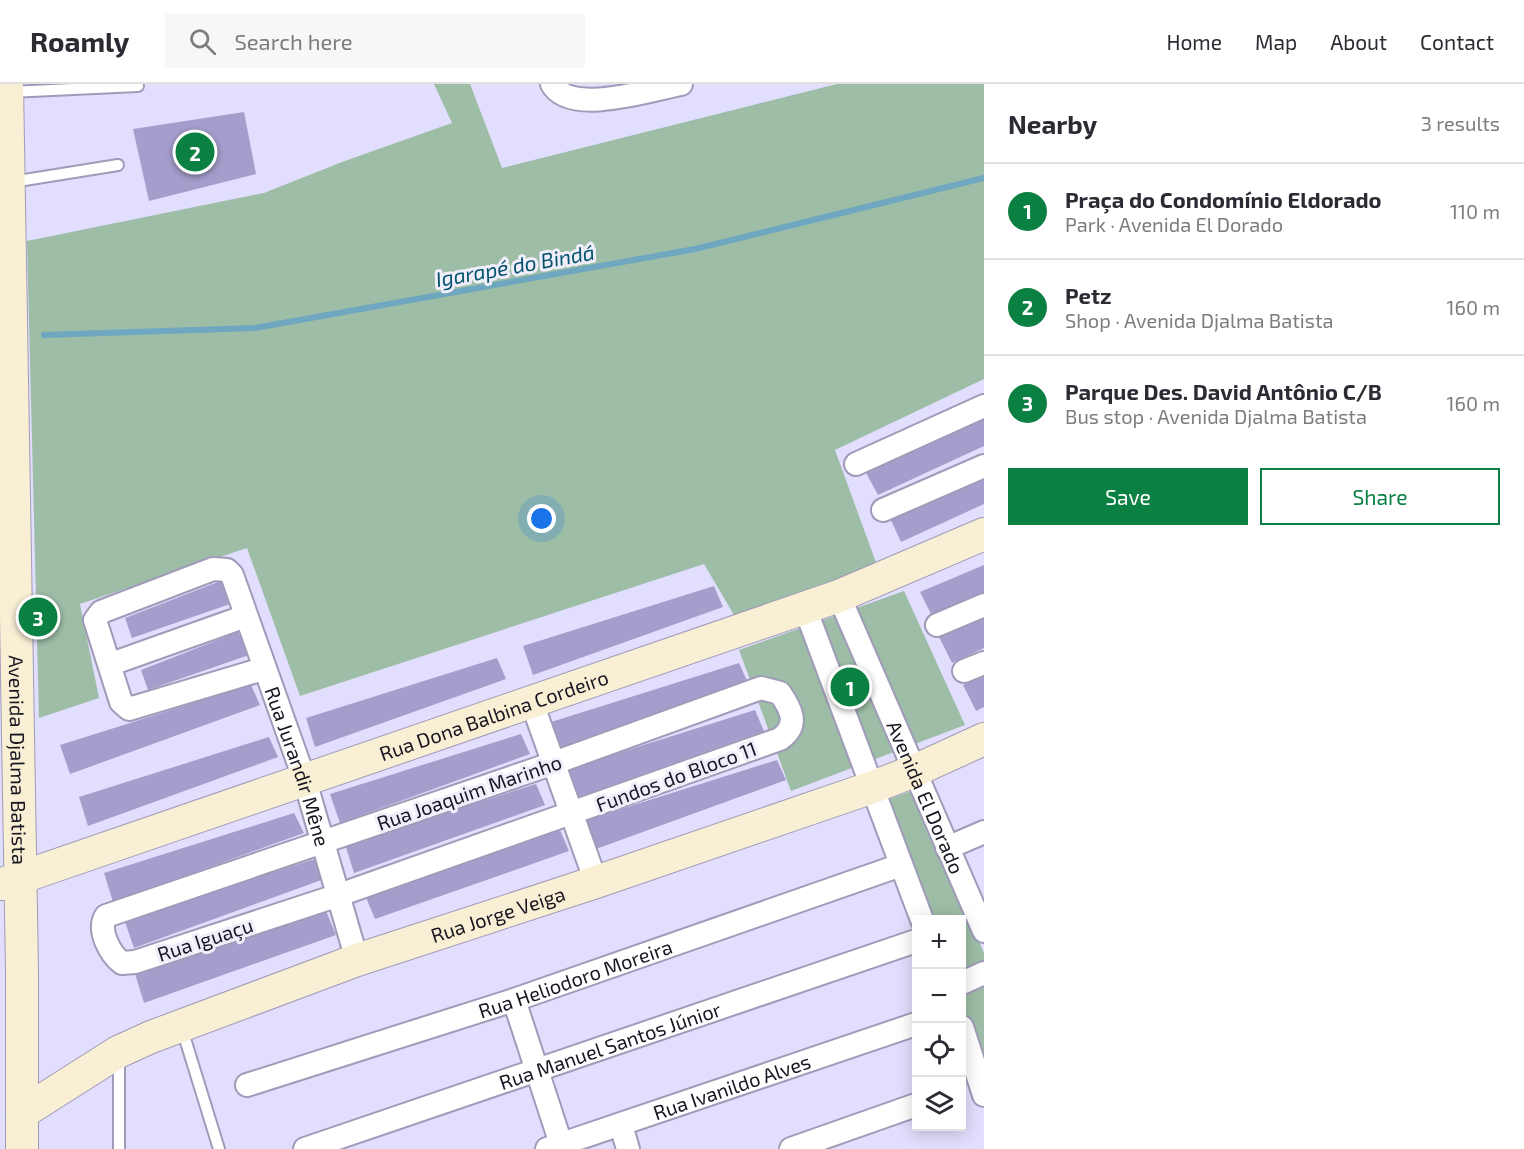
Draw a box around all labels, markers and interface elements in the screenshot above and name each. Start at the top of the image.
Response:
search box [165,14,585,68]
text: Roamly [30,24,129,58]
icon: search [186,25,219,58]
text: Search here [234,28,353,54]
text: Home [1166,29,1222,54]
text: Map [1255,29,1297,54]
text: About [1330,29,1387,54]
text: Contact [1420,29,1494,54]
text: Nearby [1008,108,1097,139]
text: 3 results [1421,111,1500,135]
pin: 2 [176,130,214,174]
text: Praça do Condomínio Eldorado [1065,186,1382,212]
text: 1 [1023,199,1032,223]
text: 110 m [1450,199,1500,223]
text: Park · Avenida El Dorado [1065,212,1283,236]
water label: Igarapé do Bindá [434,239,596,291]
text: Petz [1065,282,1112,308]
text: 2 [1022,295,1033,319]
text: 160 m [1447,295,1500,319]
text: Shop · Avenida Djalma Batista [1065,308,1334,332]
text: Parque Des. David Antônio C/B [1065,378,1382,404]
text: 3 [1022,391,1033,415]
text: 160 m [1447,391,1500,415]
text: Bus stop · Avenida Djalma Batista [1065,404,1367,428]
button: Save [1008,468,1248,525]
button: Share [1260,468,1500,525]
your location [527,504,556,533]
pin: 3 [18,594,57,640]
street label: Avenida Djalma Batista [5,655,32,865]
street label: Rua Dona Balbina Cordeiro [376,664,611,765]
pin: 1 [830,664,870,710]
street label: Rua Jurandir Mêne [260,683,335,849]
street label: Avenida El Dorado [882,717,970,877]
street label: Fundos do Bloco 11 [592,736,760,816]
street label: Rua Joaquim Marinho [373,749,565,835]
street label: Rua Jorge Veiga [428,881,568,947]
street label: Rua Iguaçu [154,912,256,967]
map controls [912,915,966,1131]
button: + [912,915,966,969]
street label: Rua Heliodoro Moreira [475,934,675,1023]
button: − [912,969,966,1023]
street label: Rua Manuel Santos Júnior [496,996,724,1094]
button: locate [912,1023,966,1077]
street label: Rua Ivanildo Alves [650,1049,814,1124]
button: layers [912,1077,966,1131]

